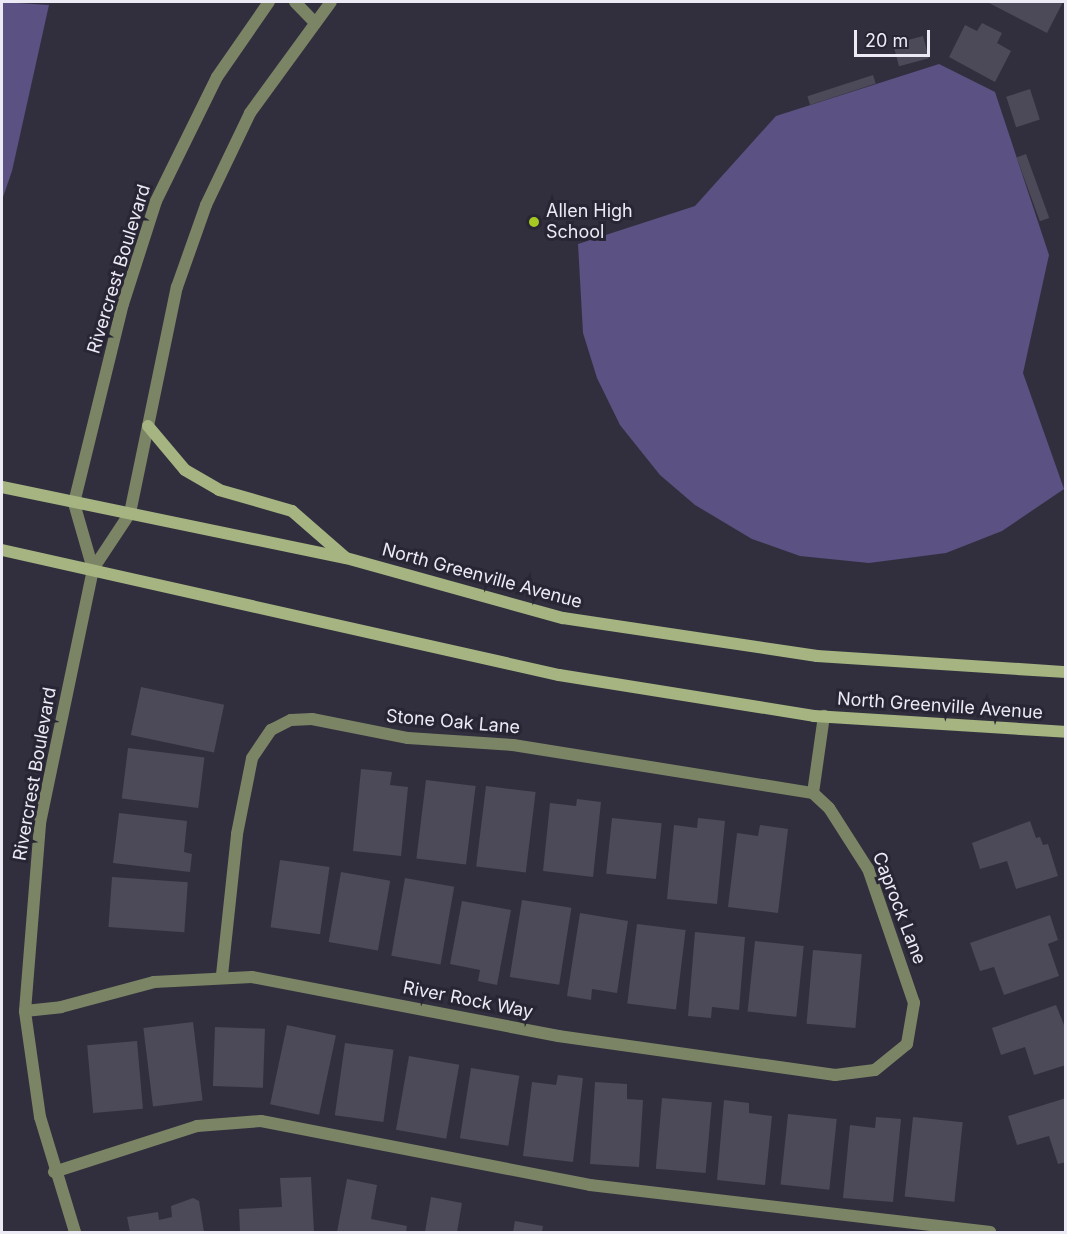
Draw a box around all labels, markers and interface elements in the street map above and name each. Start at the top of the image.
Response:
scale bar [857,18,934,56]
text: 20 m [865,30,908,51]
street label: Rivercrest Boulevard [83,182,155,356]
place label: Allen High School [546,201,633,244]
marker: Allen High School [527,215,541,229]
street label: North Greenville Avenue [380,539,584,613]
street label: Rivercrest Boulevard [9,686,61,862]
street label: North Greenville Avenue [836,688,1044,724]
street label: Stone Oak Lane [385,705,521,739]
street label: Caprock Lane [868,849,930,967]
street label: River Rock Way [401,977,535,1023]

